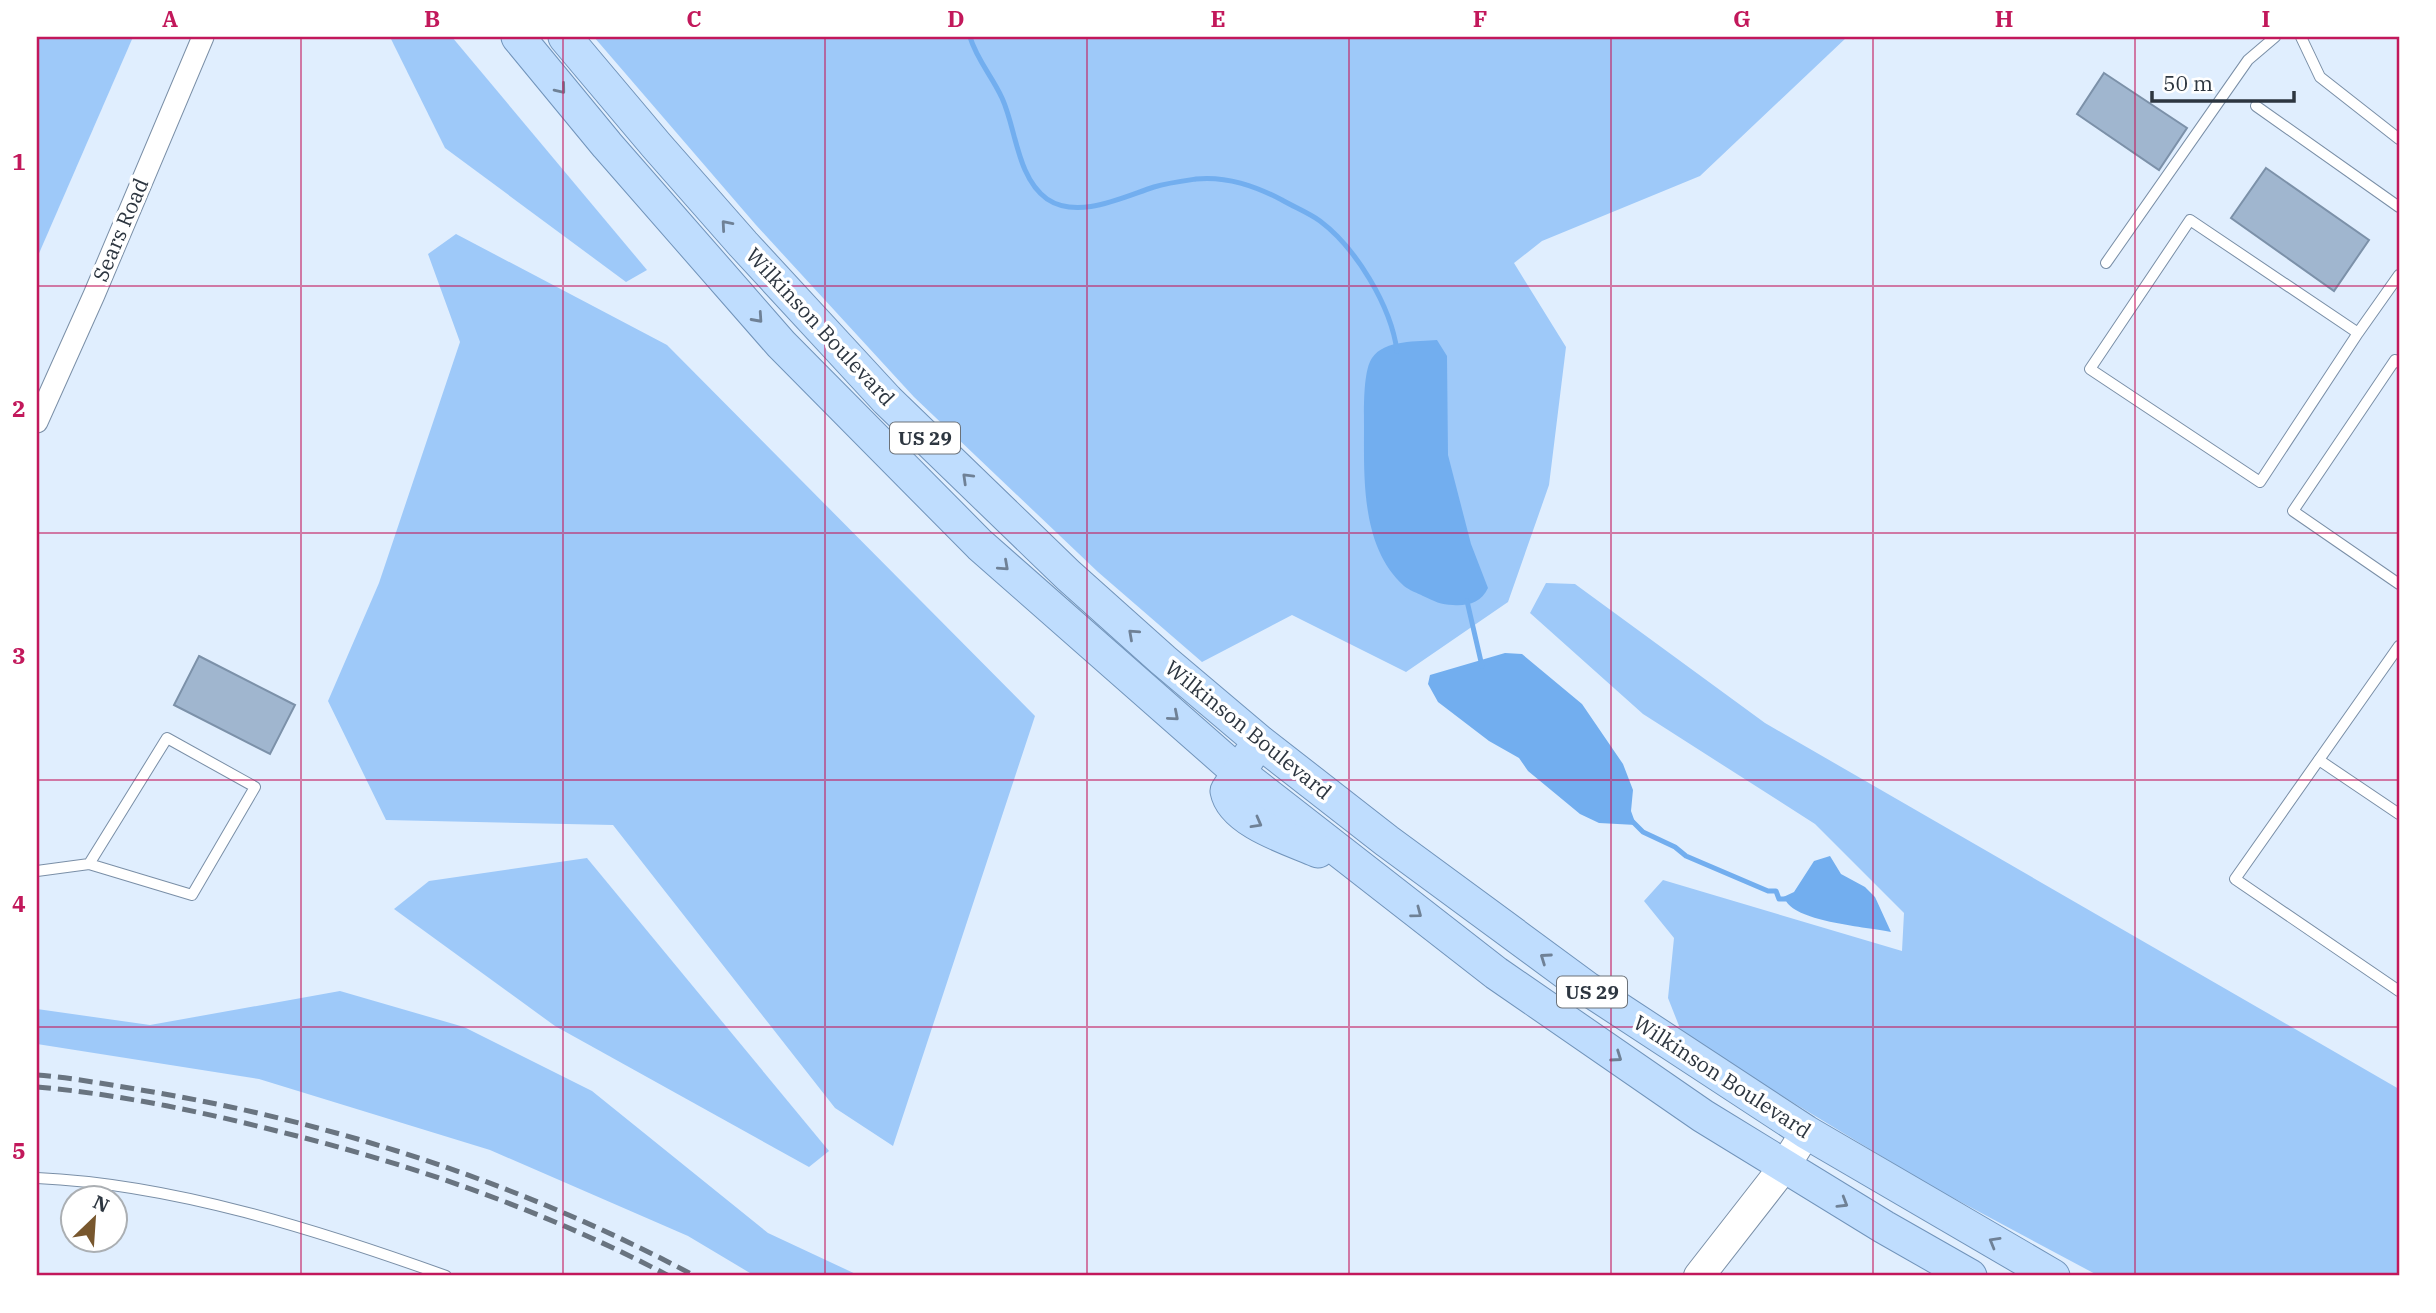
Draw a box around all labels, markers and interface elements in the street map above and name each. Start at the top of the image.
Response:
text: A [162,3,178,33]
text: B [424,3,440,33]
text: C [686,3,702,33]
text: D [947,3,965,33]
text: E [1210,3,1226,33]
text: F [1473,3,1487,33]
text: G [1733,3,1751,33]
text: H [1995,3,2013,33]
text: I [2262,3,2270,33]
scale bar [2152,60,2294,104]
text: 50 m [2163,69,2213,97]
one-way arrow [553,81,565,94]
text: 1 [12,146,26,176]
street label: Sears Road [86,173,155,286]
one-way arrow [722,220,734,233]
street label: Wilkinson Boulevard [740,241,902,412]
one-way arrow [749,309,762,322]
text: 2 [12,393,26,423]
road number: US 29 [890,422,960,453]
one-way arrow [963,474,976,487]
one-way arrow [996,558,1009,570]
one-way arrow [1129,630,1142,642]
text: 3 [12,640,26,670]
street label: Wilkinson Boulevard [1160,653,1338,805]
one-way arrow [1166,708,1179,720]
one-way arrow [1250,815,1263,828]
text: 4 [12,888,26,918]
one-way arrow [1410,904,1422,917]
one-way arrow [1540,954,1553,966]
road number: US 29 [1557,976,1627,1008]
street label: Wilkinson Boulevard [1628,1008,1817,1144]
one-way arrow [1609,1049,1622,1061]
text: 5 [12,1135,26,1165]
north arrow [60,1184,130,1254]
text: N [89,1190,113,1218]
one-way arrow [1835,1194,1848,1207]
one-way arrow [1988,1237,2001,1250]

